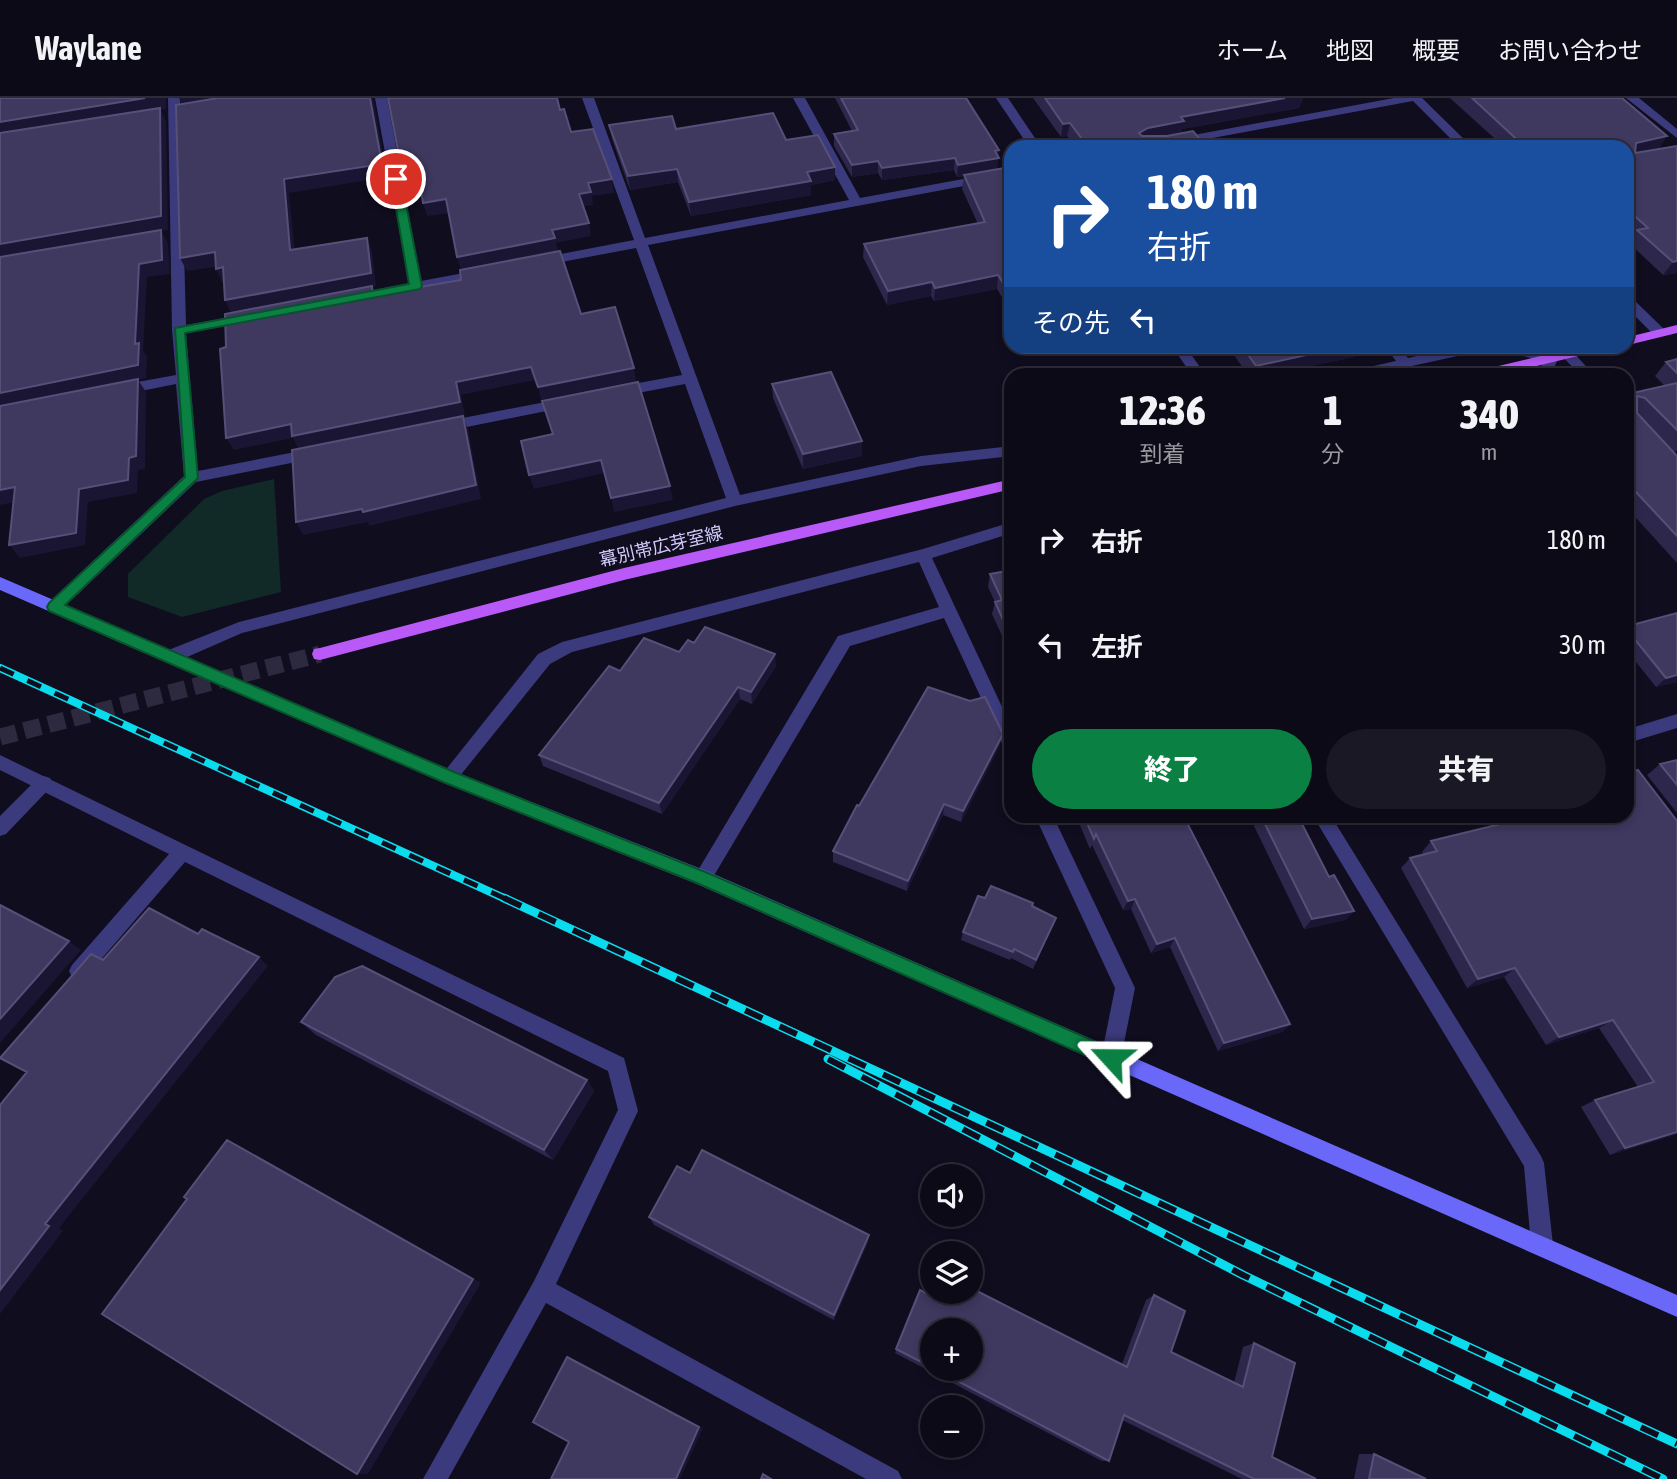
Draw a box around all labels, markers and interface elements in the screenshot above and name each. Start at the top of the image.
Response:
text: Waylane [35,29,142,67]
text: ホーム [1217,37,1288,64]
text: 地図 [1326,37,1374,64]
text: 概要 [1412,37,1460,64]
text: お問い合わせ [1498,37,1642,64]
pin [366,149,426,209]
icon: arrive [377,160,415,198]
text: 180 m [1147,163,1258,219]
icon: right [1032,168,1123,259]
text: 右折 [1147,228,1211,265]
icon: left [1124,301,1162,339]
text: その先 [1032,308,1110,338]
text: 12:36 [1119,386,1206,434]
text: 1 [1323,386,1342,434]
text: 340 [1459,390,1519,438]
text: m [1481,439,1497,465]
text: 到着 [1140,441,1186,467]
text: 分 [1321,441,1344,467]
icon: right [1032,521,1070,559]
street label: 幕別帯広芽室線 [597,522,725,570]
text: 180 m [1547,525,1606,555]
text: 右折 [1091,527,1143,557]
icon: left [1032,626,1070,664]
text: 30 m [1559,630,1606,660]
text: 左折 [1091,632,1143,662]
button: 終了 [1032,729,1312,809]
button: 共有 [1326,729,1606,809]
position arrow [1074,1021,1148,1095]
map controls [920,1164,983,1458]
button: sound [920,1164,983,1227]
button: layers [920,1241,983,1304]
button: + [920,1318,983,1381]
button: − [920,1395,983,1458]

